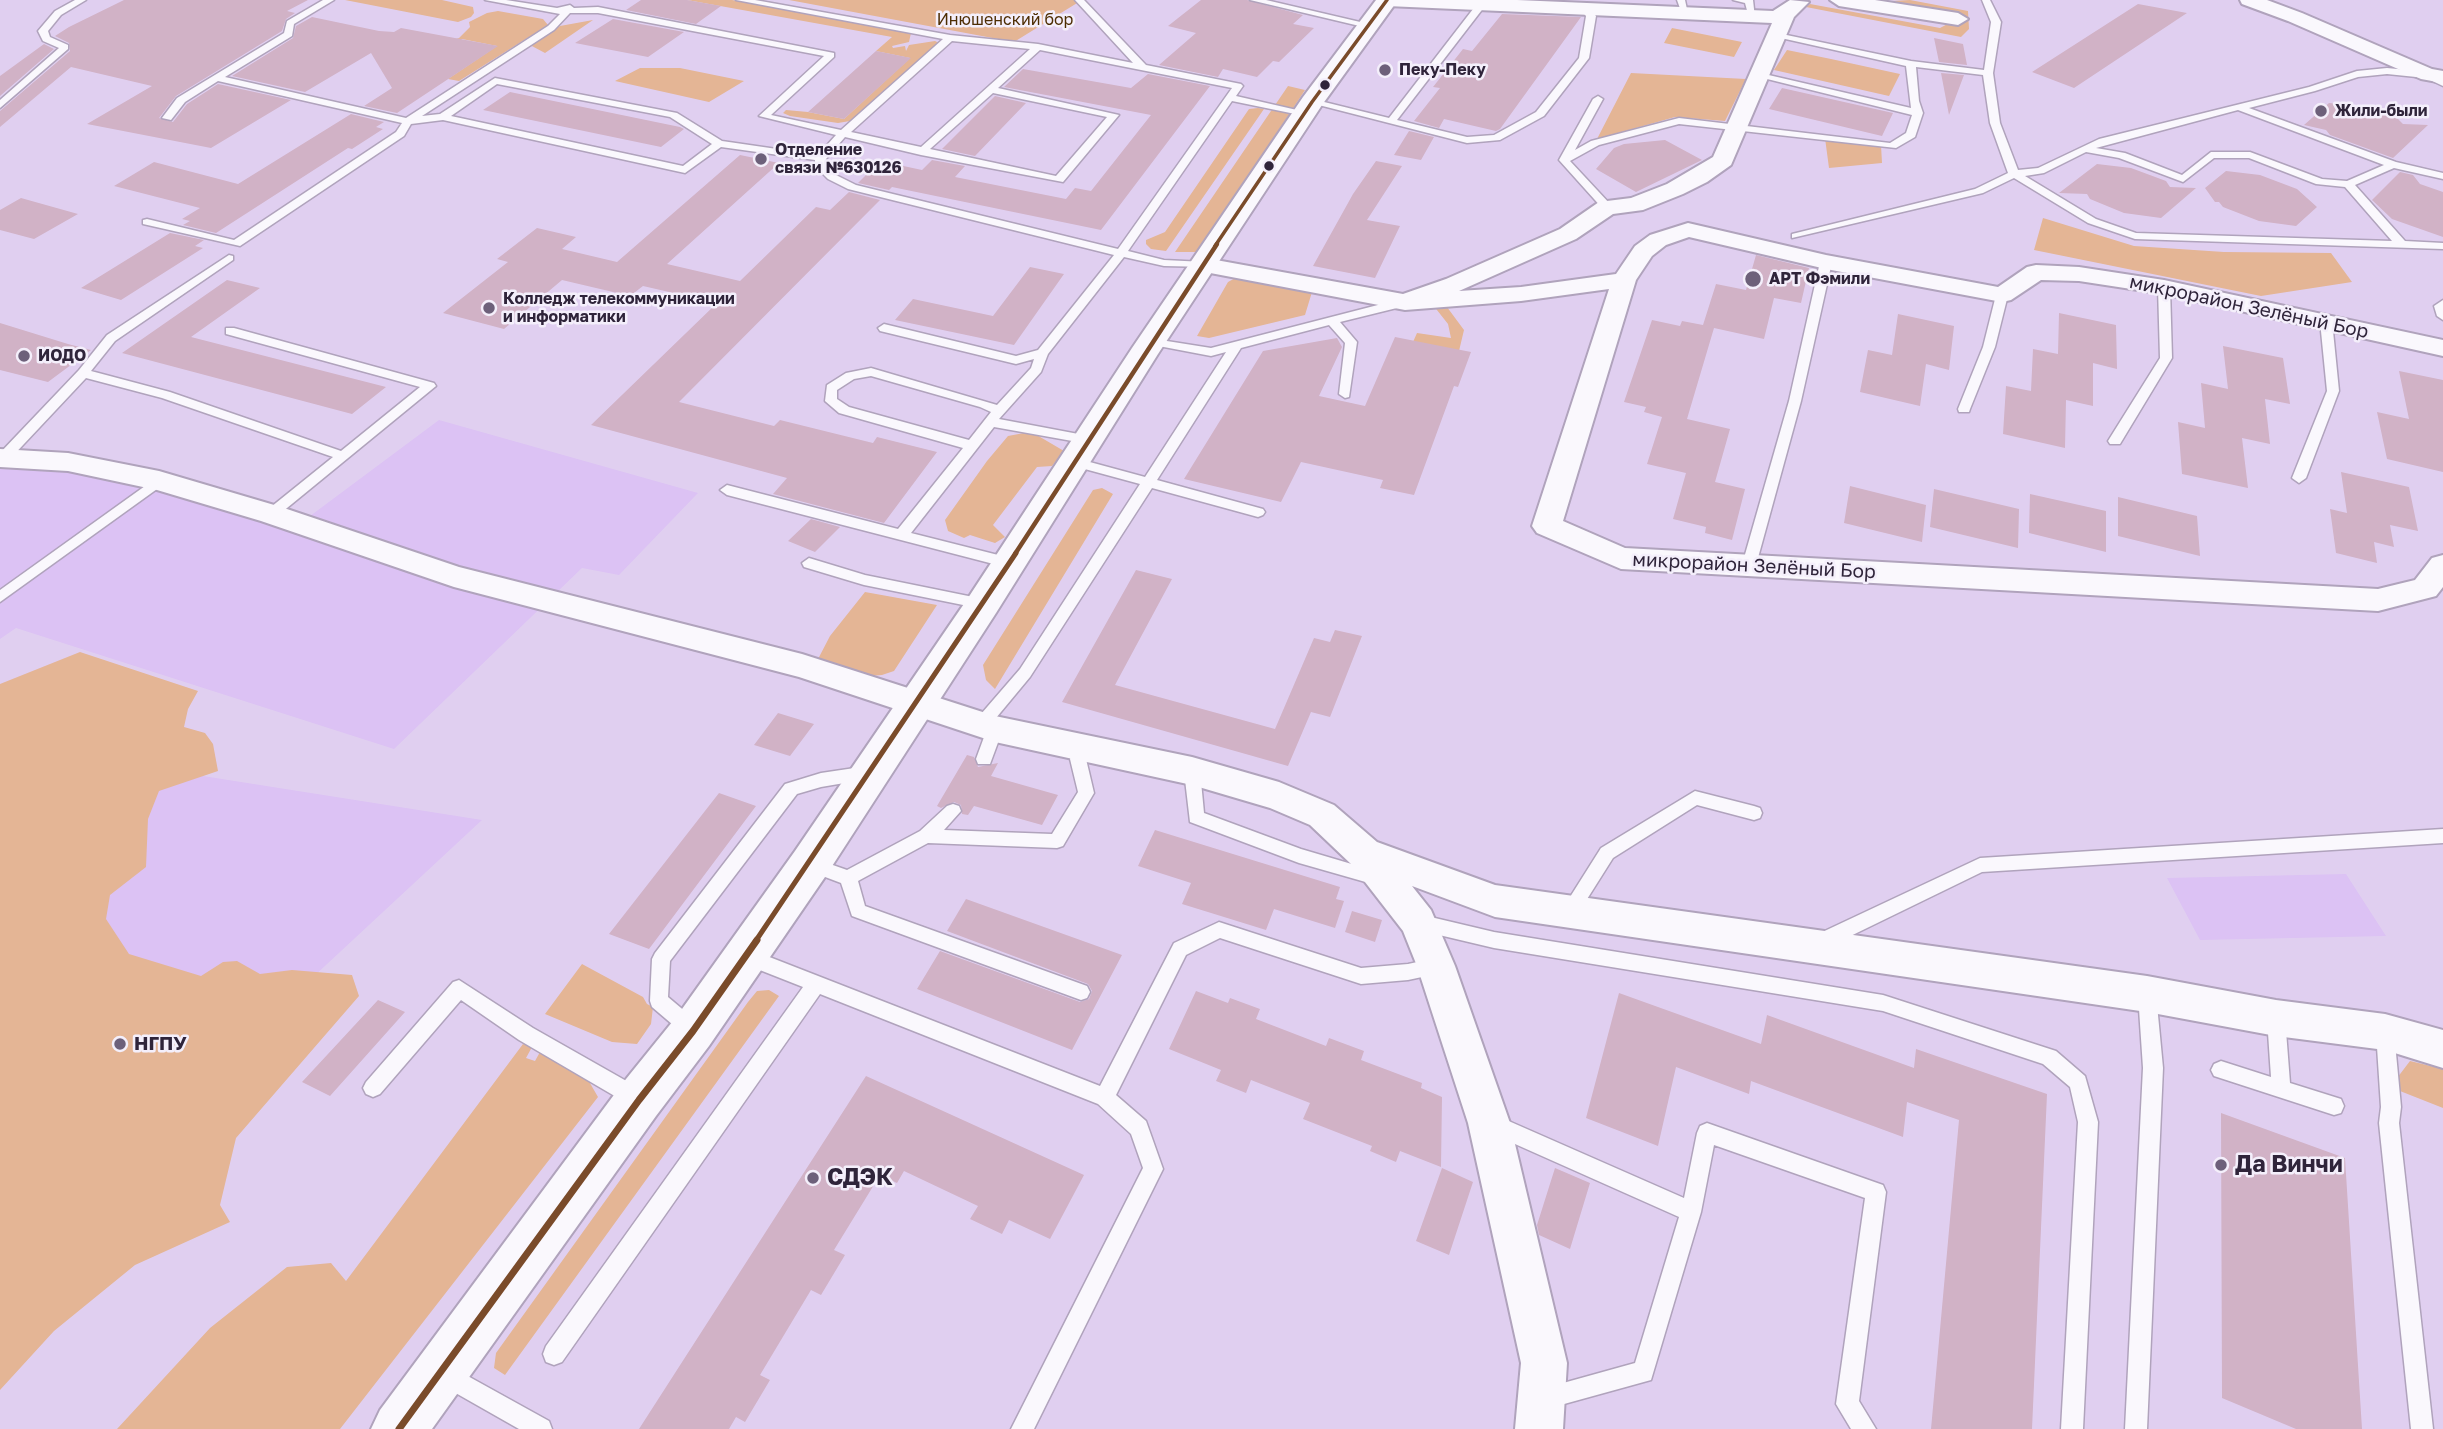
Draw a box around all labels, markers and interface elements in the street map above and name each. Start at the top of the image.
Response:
park label: Инюшенский бор [937,10,1073,30]
place label: Пеку-Пеку [1399,60,1486,80]
marker: Пеку-Пеку [1377,62,1393,78]
unlabelled marker [1318,78,1332,92]
place label: Жили-были [2335,101,2428,121]
marker: Жили-были [2313,103,2329,119]
place label: Отделение связи №630126 [775,140,902,178]
marker: Отделение связи №630126 [753,151,769,167]
unlabelled marker [1262,159,1276,173]
marker: АРТ Фэмили [1743,269,1763,289]
place label: АРТ Фэмили [1769,269,1870,289]
street label: микрорайон Зелёный Бор [2127,271,2371,343]
place label: Колледж телекоммуникации и информатики [503,289,735,327]
marker: Колледж телекоммуникации и информатики [481,300,497,316]
place label: ИОДО [38,346,86,366]
marker: ИОДО [16,348,32,364]
street label: микрорайон Зелёный Бор [1632,548,1876,584]
place label: НГПУ [134,1033,187,1055]
marker: НГПУ [112,1036,128,1052]
place label: Да Винчи [2235,1151,2343,1179]
marker: Да Винчи [2213,1157,2229,1173]
place label: СДЭК [827,1164,893,1192]
marker: СДЭК [805,1170,821,1186]

